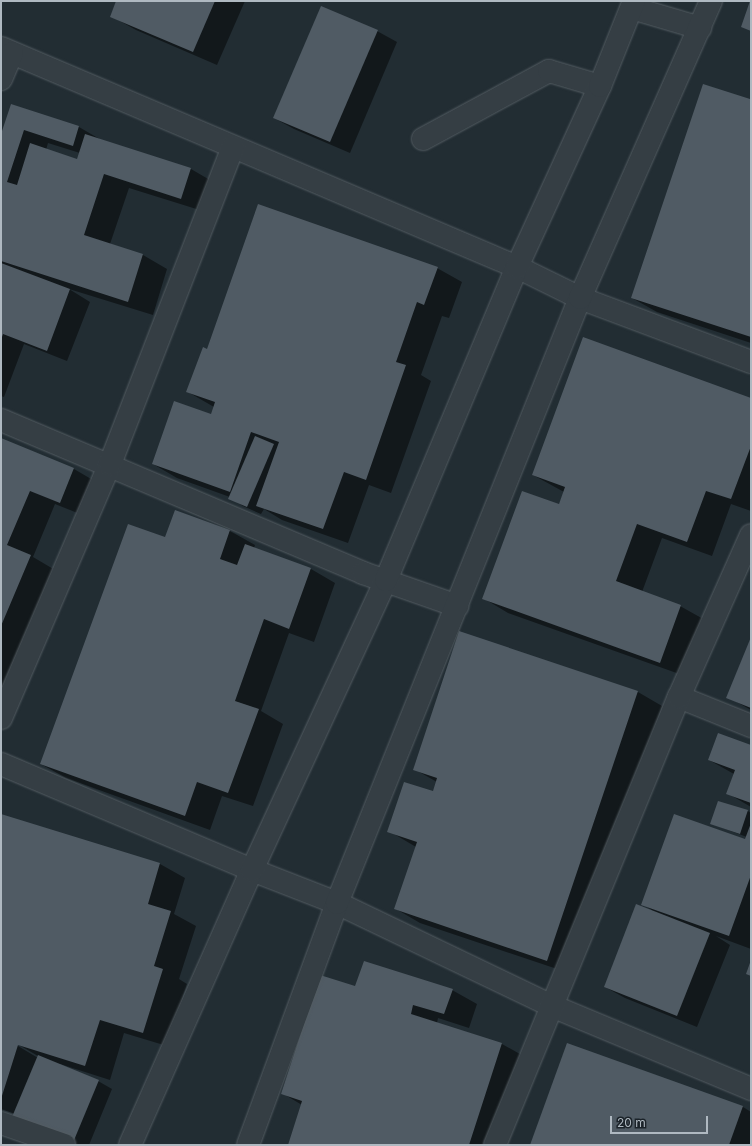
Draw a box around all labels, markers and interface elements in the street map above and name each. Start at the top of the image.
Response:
scale bar [612,1108,710,1134]
text: 20 m [617,1115,646,1130]

